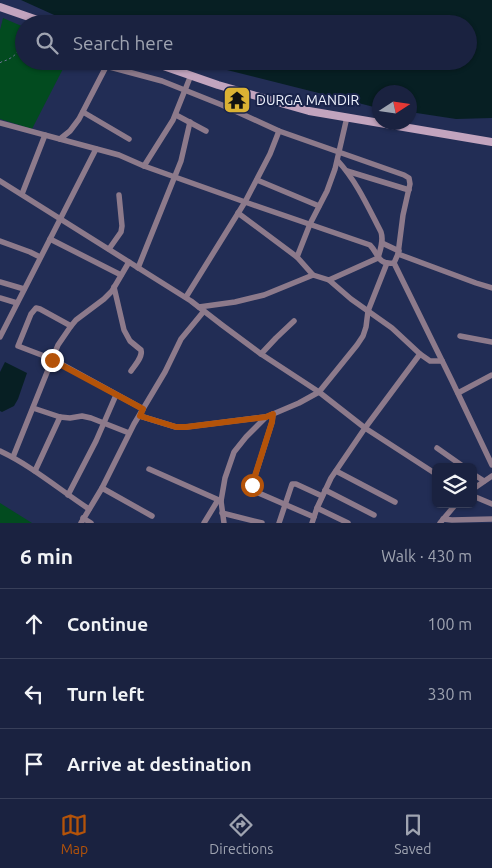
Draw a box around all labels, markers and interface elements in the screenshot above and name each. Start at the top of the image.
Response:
search box [15,15,477,70]
icon: search [33,29,61,57]
text: Search here [73,32,173,54]
temple icon: DURGA MANDIR [222,85,252,115]
north arrow [372,85,417,130]
place label: DURGA MANDIR [256,92,359,108]
route end [41,349,64,372]
map controls [432,463,477,508]
button: layers [432,463,477,508]
route start [241,474,264,497]
text: 6 min [20,544,73,568]
text: Walk · 430 m [381,547,472,565]
icon: ahead [20,610,48,638]
text: Continue [67,613,148,635]
text: 100 m [427,615,472,633]
icon: left [20,680,48,708]
text: Turn left [67,683,145,705]
text: 330 m [427,685,472,703]
icon: arrive [20,750,48,778]
text: Arrive at destination [67,753,252,775]
tab: Map [60,811,88,857]
tab: Directions [209,811,273,857]
tab: Saved [394,811,432,857]

